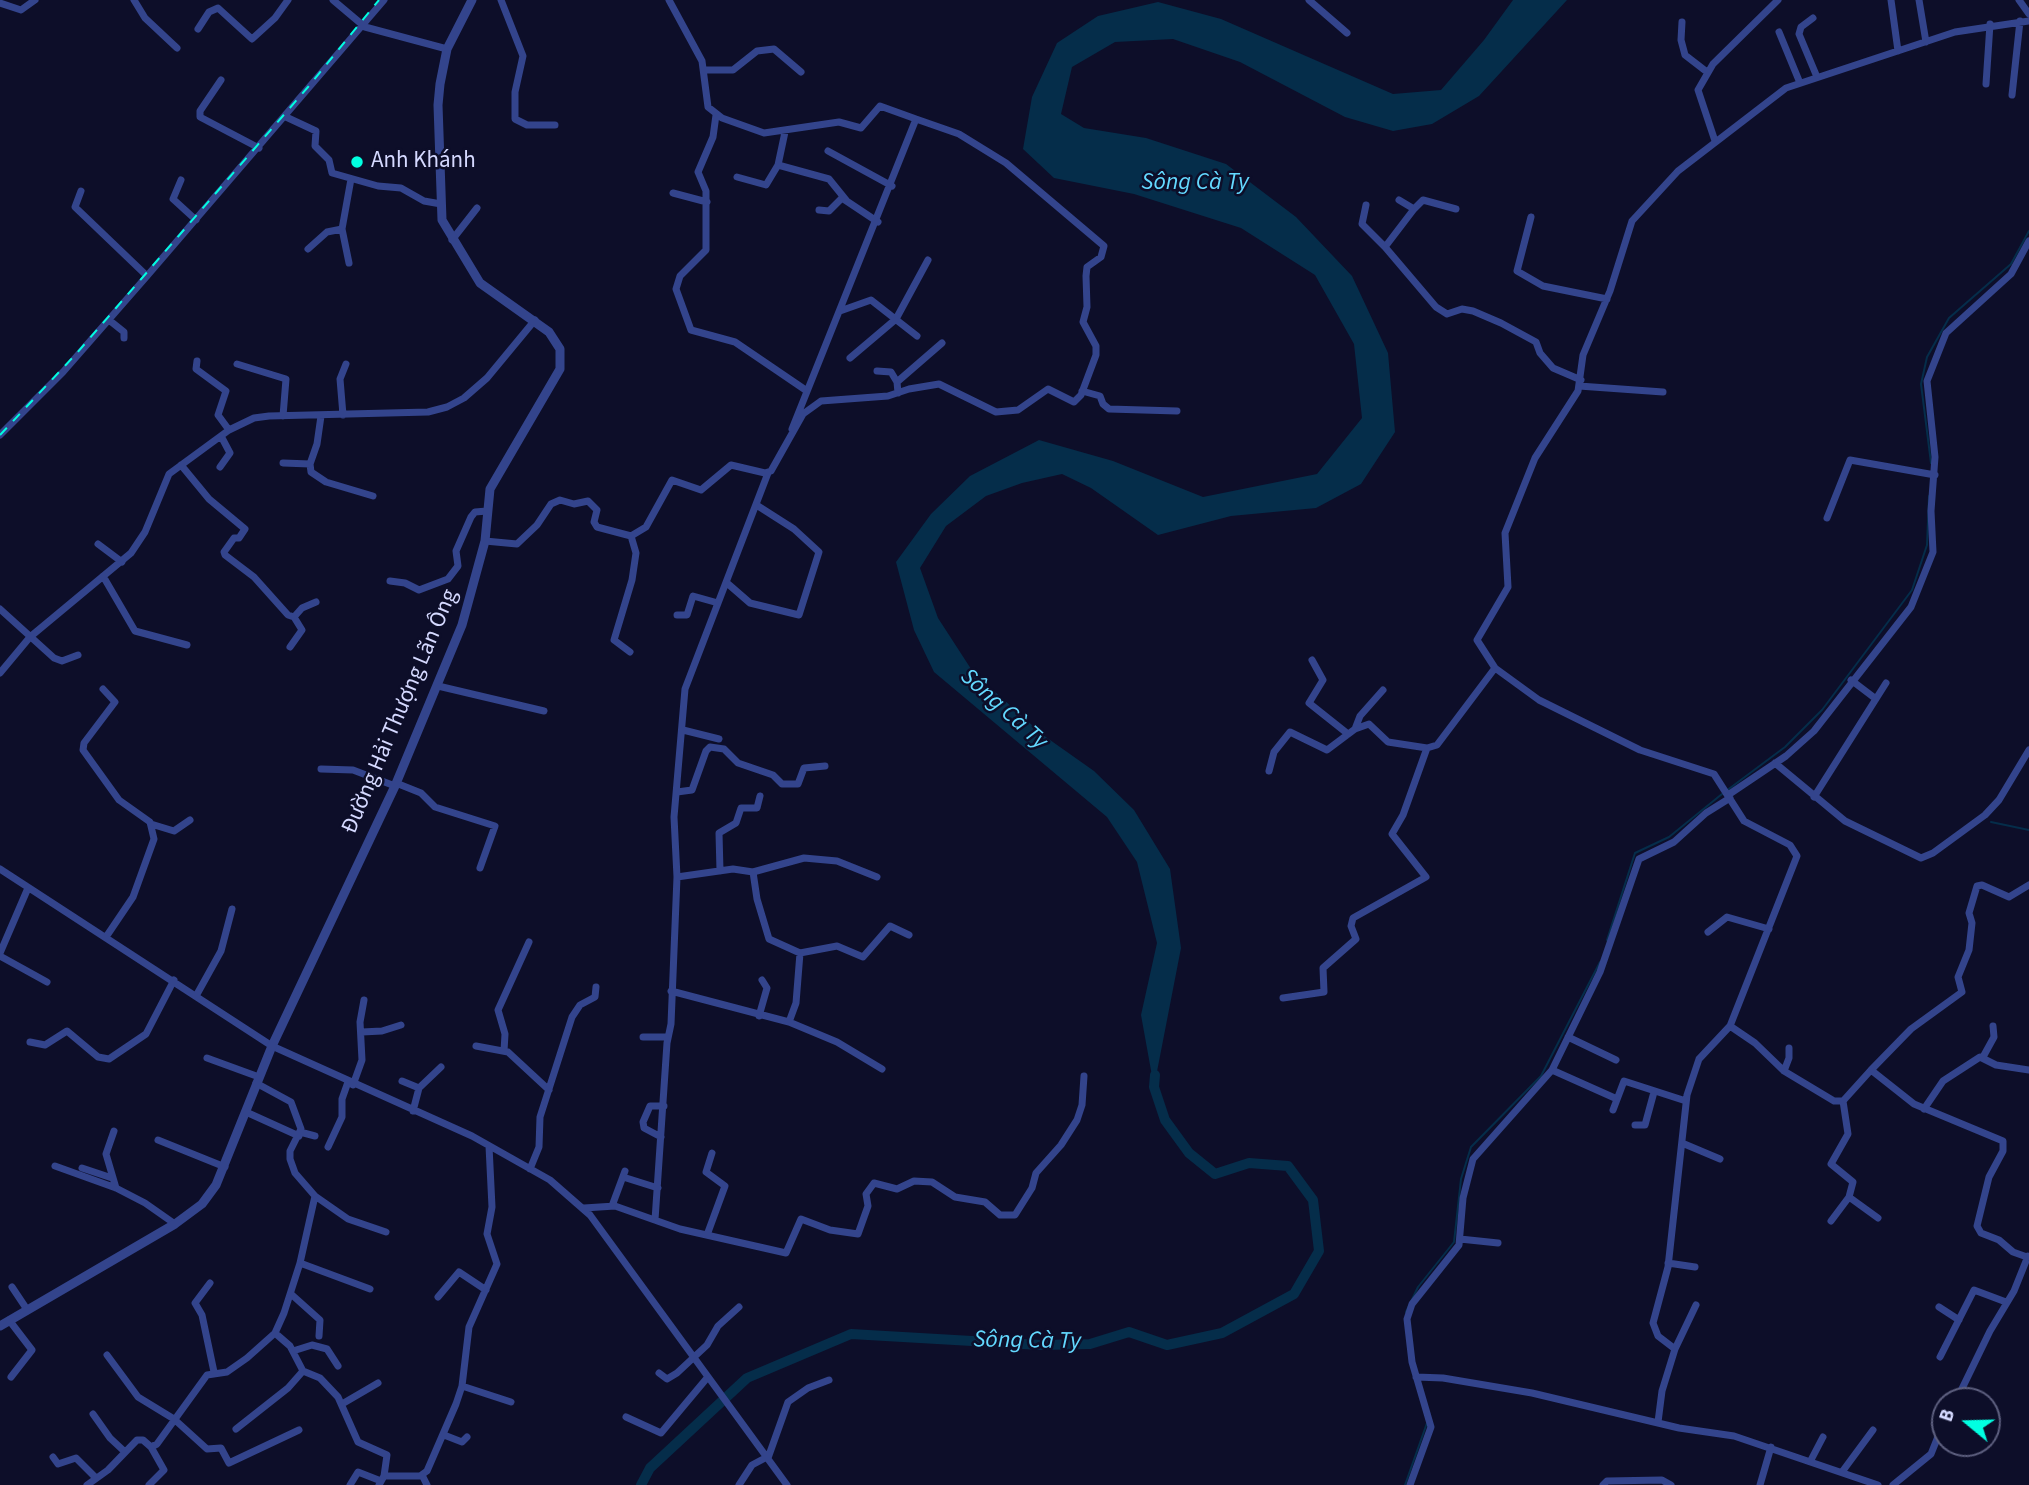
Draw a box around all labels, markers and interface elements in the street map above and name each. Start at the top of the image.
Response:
place label: Anh Khánh [371,148,476,176]
marker: Anh Khánh [349,154,365,170]
water label: Sông Cà Ty [1141,170,1249,198]
street label: Đường Hải Thượng Lãn Ông [337,585,465,839]
water label: Sông Cà Ty [953,663,1053,757]
water label: Sông Cà Ty [973,1327,1081,1357]
north arrow [1931,1387,2001,1457]
text: B [1933,1406,1962,1425]

